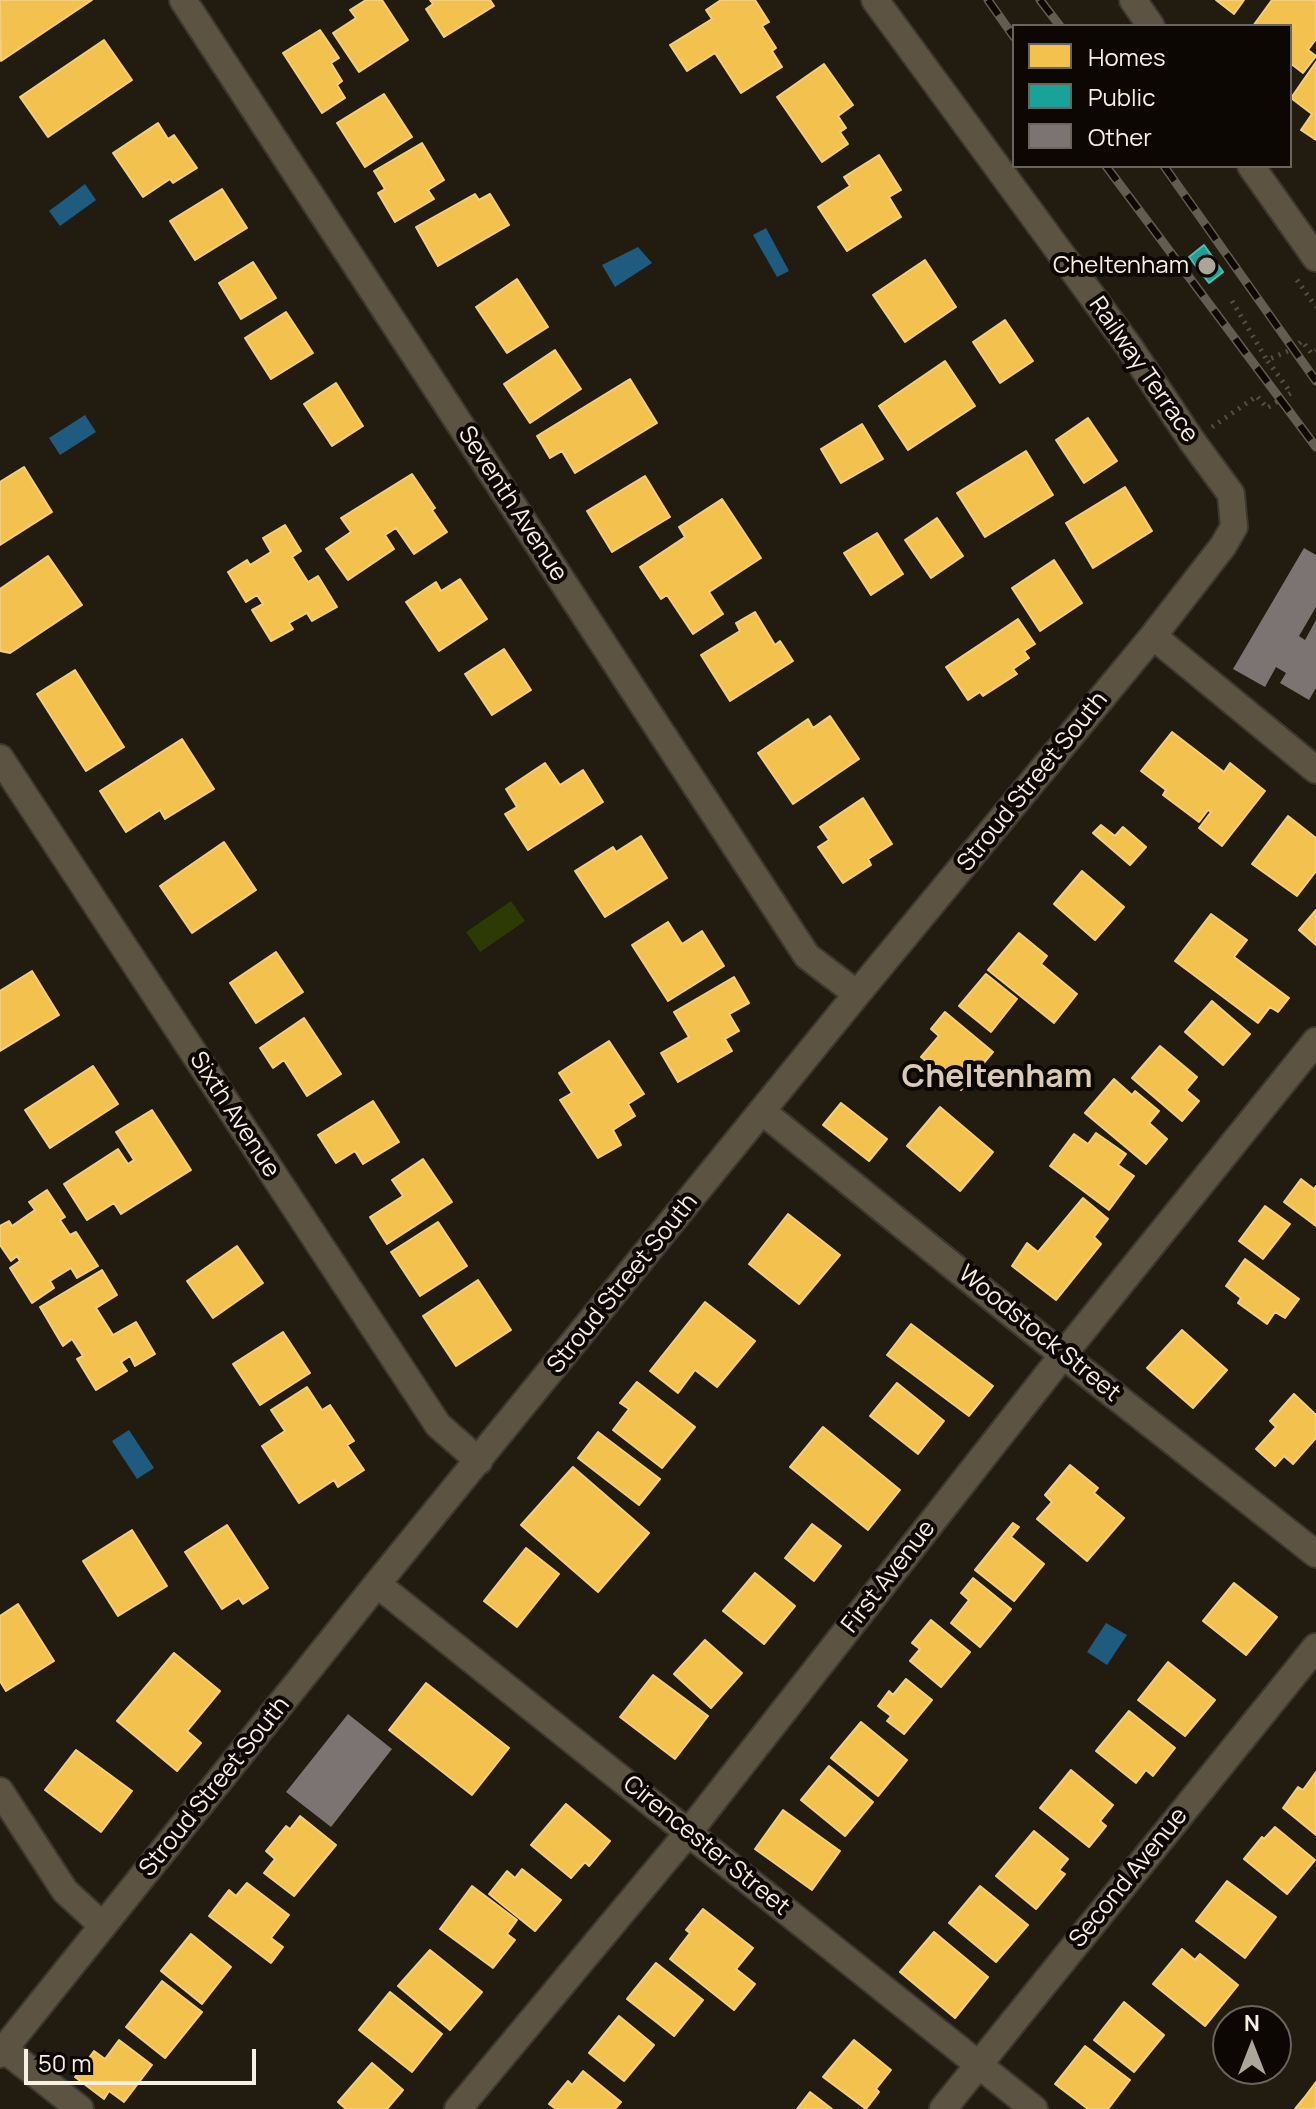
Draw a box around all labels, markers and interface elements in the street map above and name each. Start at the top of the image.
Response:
legend [1012,24,1292,168]
text: Homes [1088,40,1166,73]
text: Public [1088,80,1155,113]
text: Other [1088,120,1152,153]
place label: Cheltenham [1053,252,1189,280]
marker: Cheltenham [1196,255,1218,277]
street label: Railway Terrace [1082,292,1204,448]
street label: Seventh Avenue [451,421,573,587]
street label: Stroud Street South [952,686,1114,878]
street label: Sixth Avenue [183,1047,285,1183]
district label: Cheltenham [902,1059,1092,1097]
street label: Stroud Street South [542,1188,704,1380]
street label: Woodstock Street [952,1260,1126,1408]
street label: First Avenue [836,1515,942,1639]
street label: Stroud Street South [134,1691,296,1883]
street label: Cirencester Street [617,1770,795,1922]
street label: Second Avenue [1064,1802,1194,1954]
north arrow [1212,2005,1292,2085]
text: N [1244,2008,1260,2038]
scale bar [28,2033,260,2083]
text: 50 m [38,2046,92,2079]

